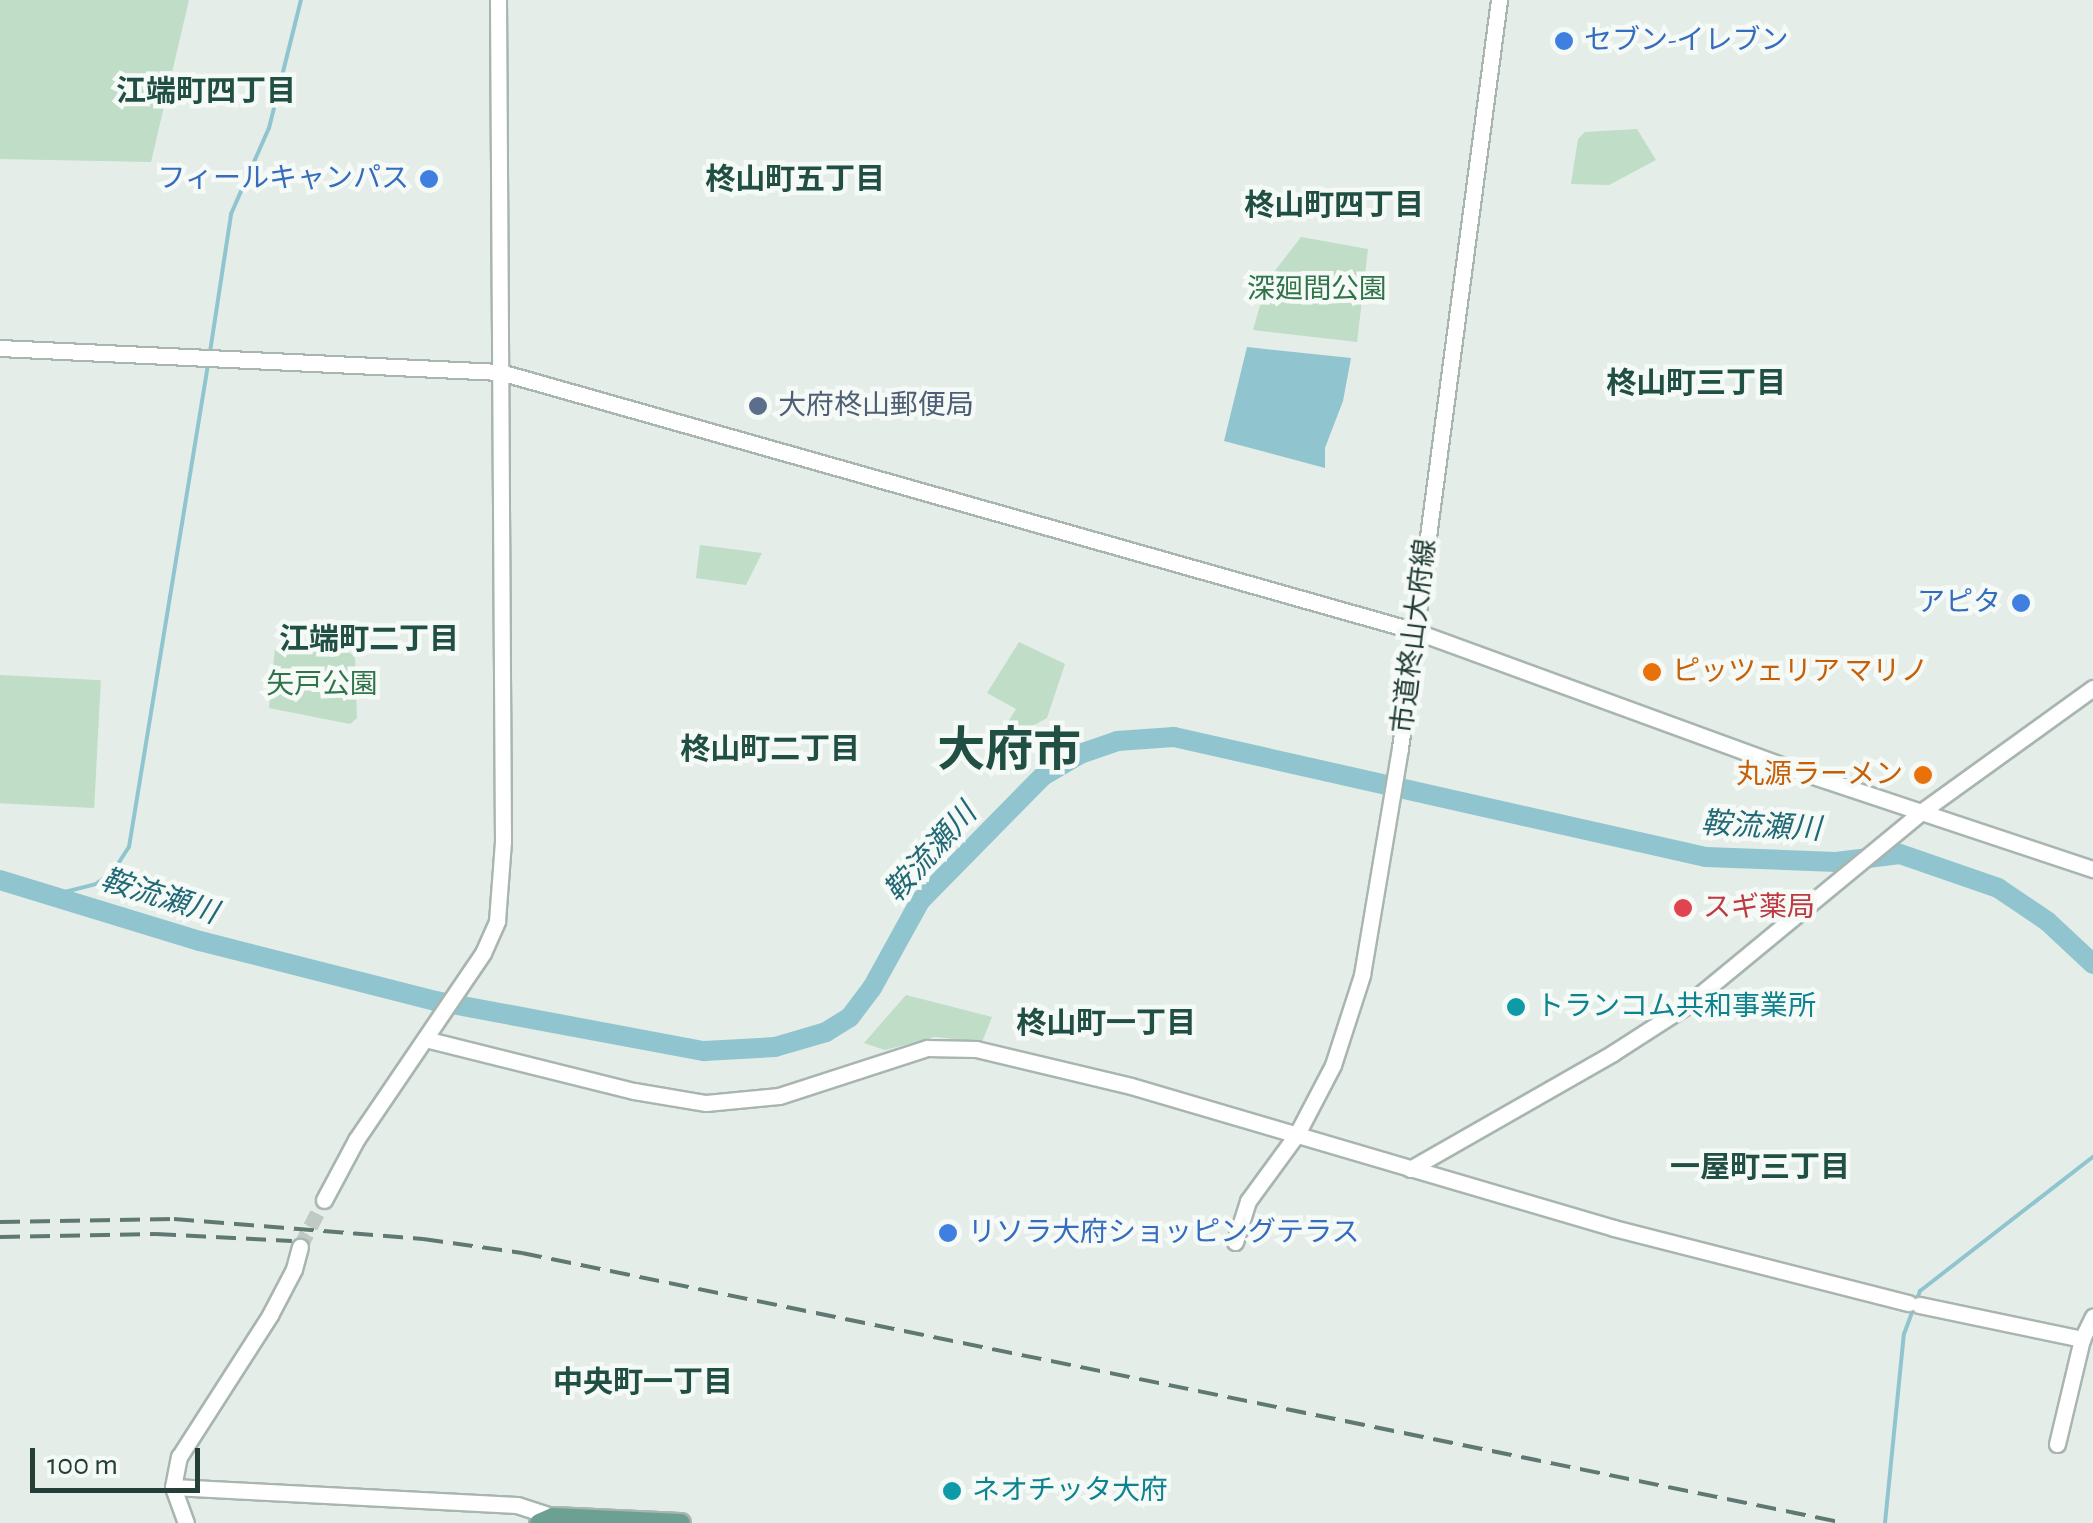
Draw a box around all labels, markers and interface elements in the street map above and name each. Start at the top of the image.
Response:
place label: セブン-イレブン [1584,24,1789,58]
marker: セブン-イレブン [1553,30,1575,52]
district label: 江端町四丁目 [116,74,296,110]
place label: フィールキャンパス [157,162,409,196]
district label: 柊山町五丁目 [705,162,885,198]
marker: フィールキャンパス [418,168,440,190]
district label: 柊山町四丁目 [1244,188,1424,224]
park label: 深廻間公園 [1247,273,1387,307]
district label: 柊山町三丁目 [1606,366,1786,402]
place label: 大府柊山郵便局 [778,389,974,423]
marker: 大府柊山郵便局 [747,395,769,417]
street label: 市道柊山大府線 [1386,537,1444,735]
place label: アピタ [1917,586,2001,620]
marker: アピタ [2010,592,2032,614]
district label: 江端町二丁目 [279,622,459,658]
place label: ピッツェリア マリノ [1672,655,1929,689]
marker: ピッツェリア マリノ [1641,661,1663,683]
park label: 矢戸公園 [266,668,378,702]
district label: 大府市 [937,724,1081,782]
district label: 柊山町二丁目 [680,732,860,768]
place label: 丸源ラーメン [1735,758,1903,792]
marker: 丸源ラーメン [1912,764,1934,786]
water label: 鞍流瀬川 [877,796,985,910]
water label: 鞍流瀬川 [1700,806,1822,848]
water label: 鞍流瀬川 [96,862,222,932]
place label: スギ薬局 [1703,891,1815,925]
marker: スギ薬局 [1672,897,1694,919]
place label: トランコム共和事業所 [1536,990,1816,1024]
marker: トランコム共和事業所 [1505,996,1527,1018]
district label: 柊山町一丁目 [1016,1006,1196,1042]
district label: 一屋町三丁目 [1670,1150,1850,1186]
place label: リソラ大府ショッピングテラス [968,1216,1360,1250]
marker: リソラ大府ショッピングテラス [937,1222,959,1244]
district label: 中央町一丁目 [553,1365,733,1401]
scale bar [35,1428,205,1490]
text: 100 m [47,1450,118,1480]
place label: ネオチッタ大府 [972,1474,1168,1508]
marker: ネオチッタ大府 [941,1480,963,1502]

